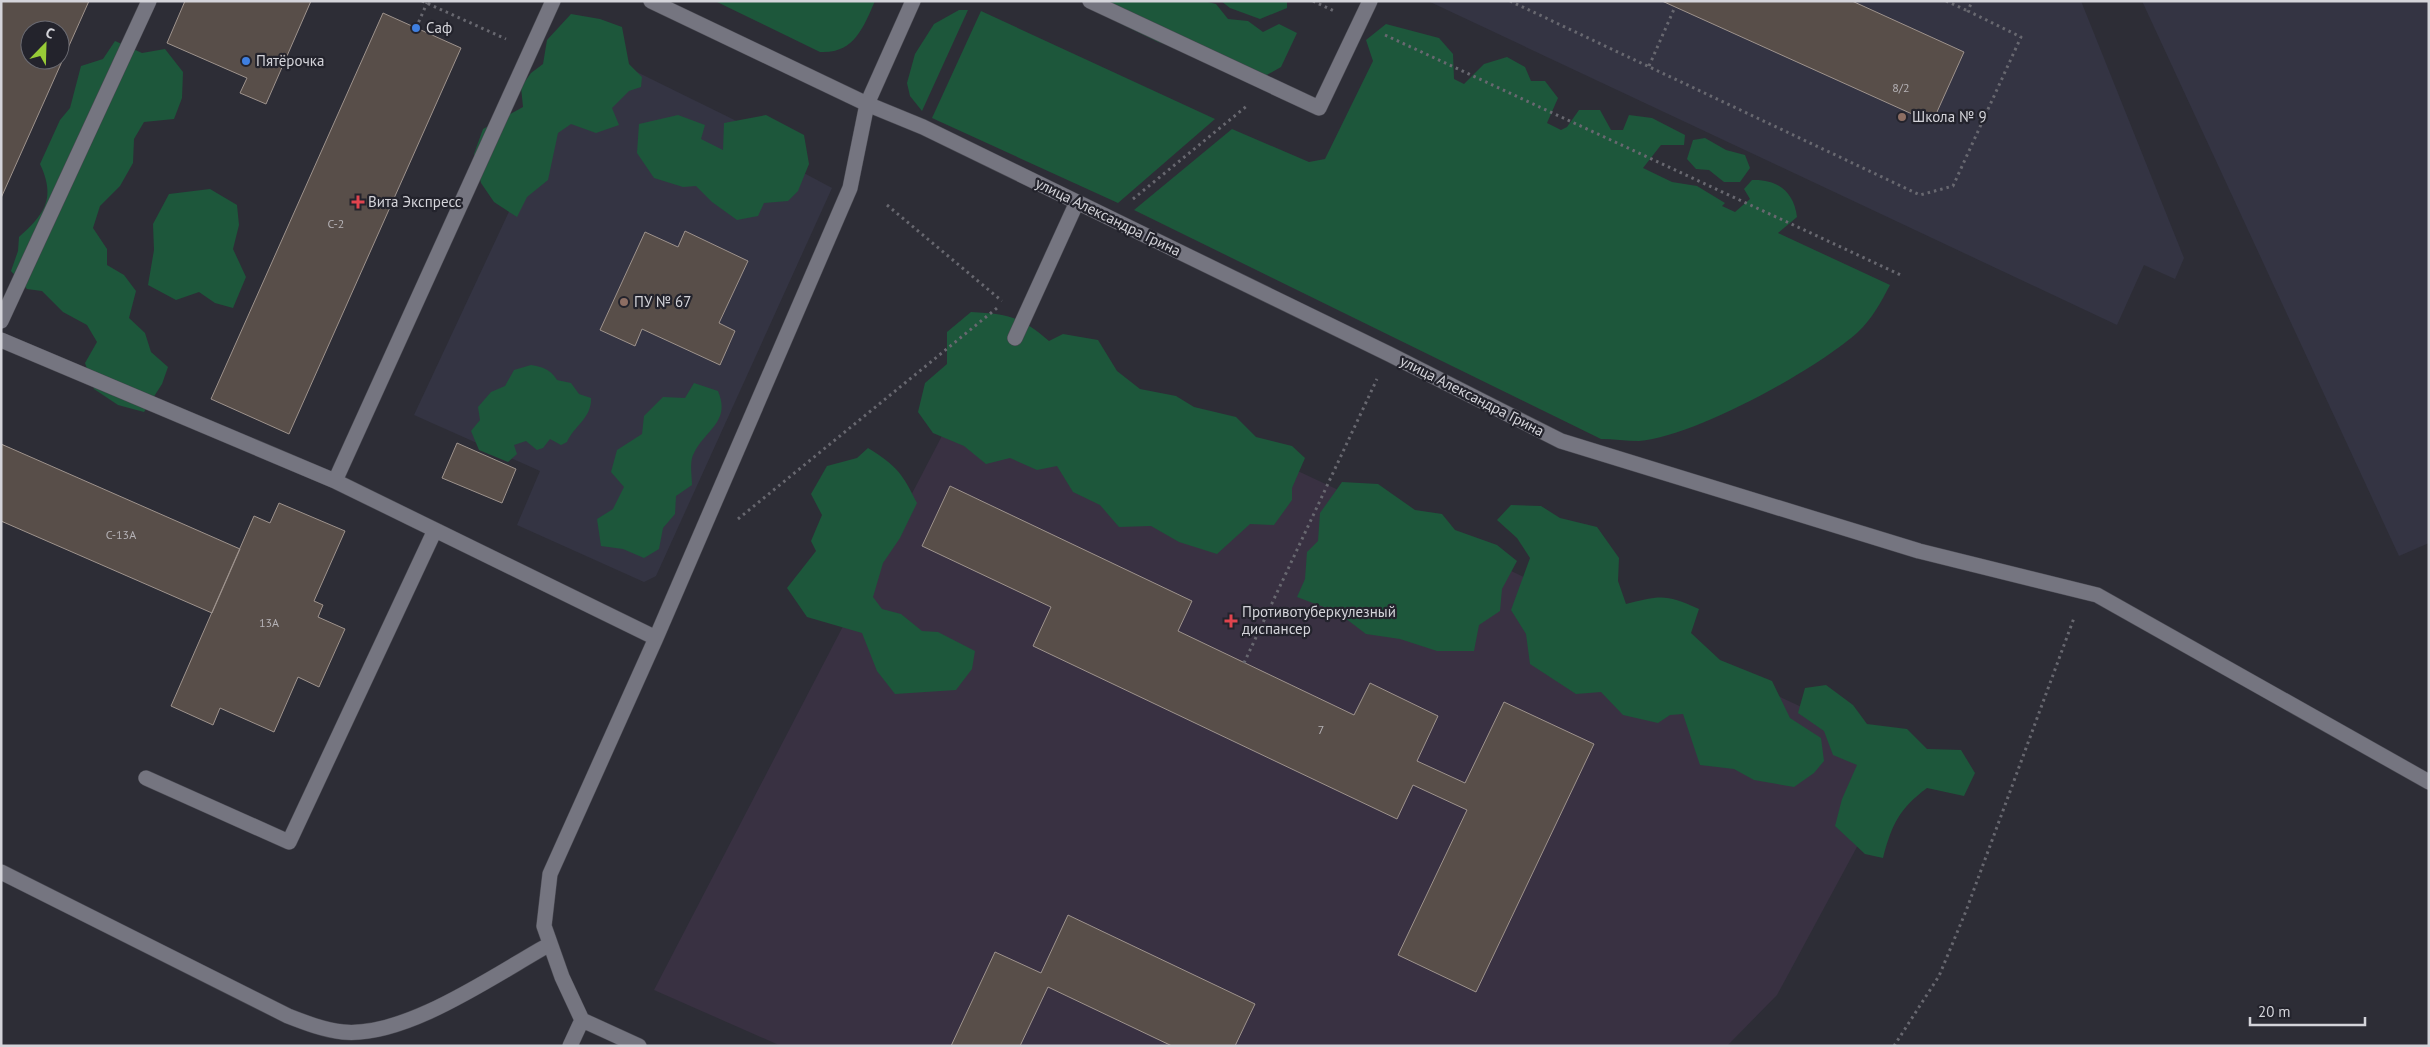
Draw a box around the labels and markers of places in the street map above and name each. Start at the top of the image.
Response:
place label: Саф [426,18,452,37]
marker: Саф [410,22,422,34]
place label: Пятёрочка [256,51,324,70]
marker: Пятёрочка [240,55,252,67]
place label: Школа № 9 [1912,107,1987,126]
marker: Школа № 9 [1896,111,1908,123]
place label: Вита Экспресс [368,192,462,211]
marker: Вита Экспресс [352,196,364,208]
place label: ПУ № 67 [634,292,691,311]
marker: ПУ № 67 [618,296,630,308]
place label: Противотуберкулезный диспансер [1242,602,1396,638]
marker: Противотуберкулезный диспансер [1224,614,1238,628]

